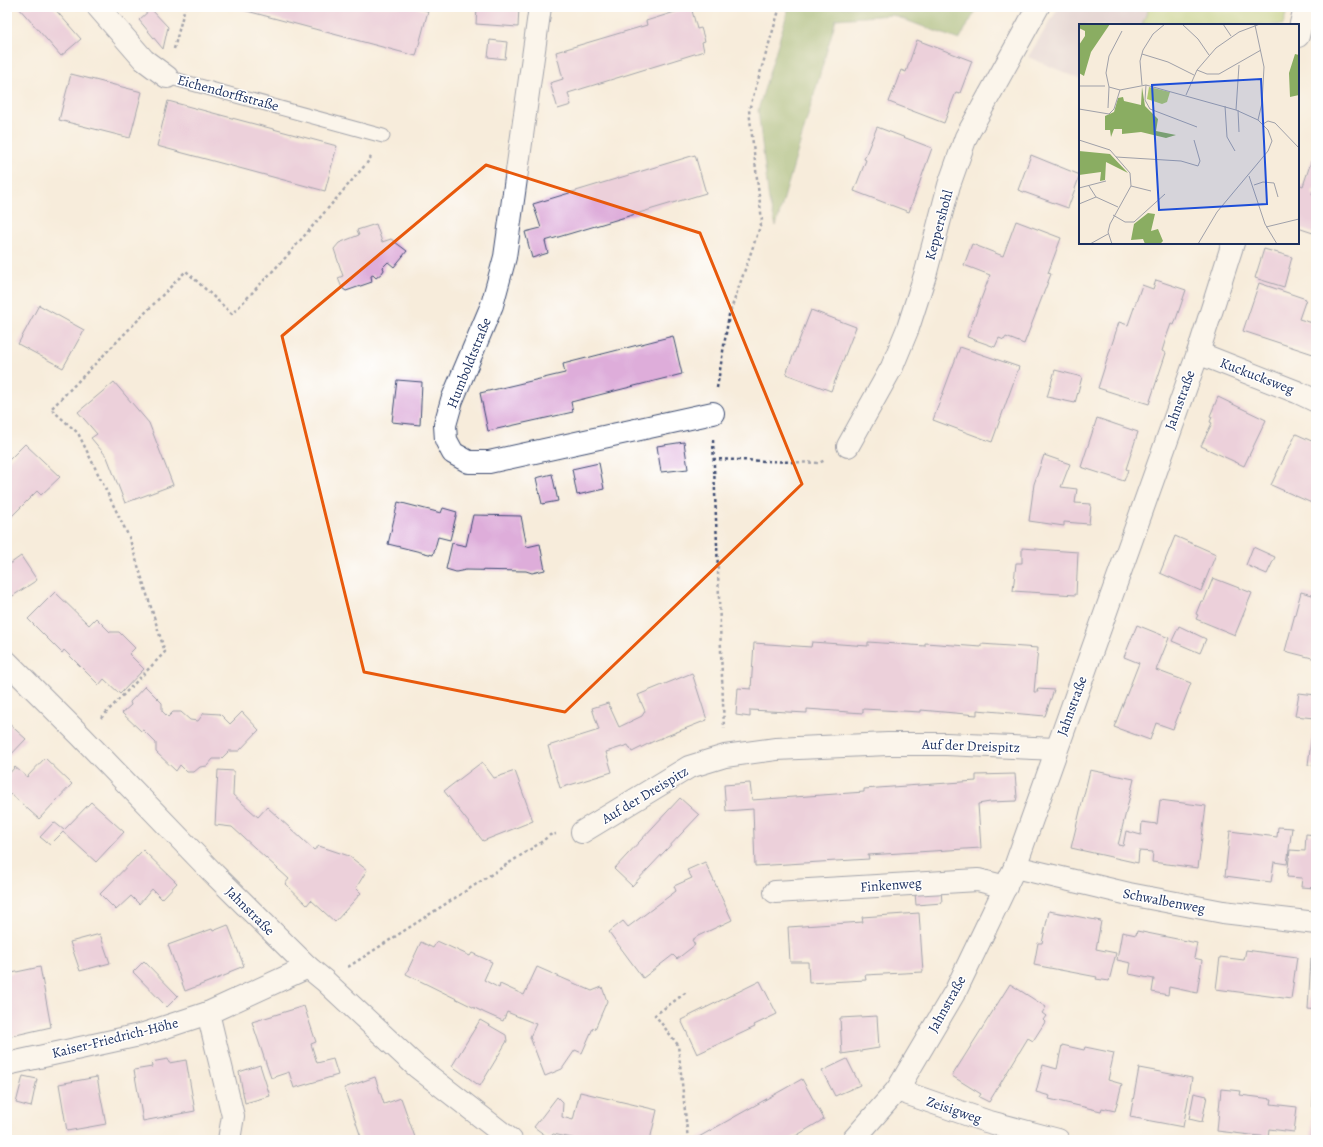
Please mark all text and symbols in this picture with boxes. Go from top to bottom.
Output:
inset map [1079,24,1299,244]
street label: Eichendorffstraße [175,70,281,116]
street label: Keppershohl [921,187,958,262]
street label: Humboldtstraße [442,315,496,411]
street label: Kuckucksweg [1217,353,1297,399]
street label: Jahnstraße [1160,367,1200,433]
street label: Jahnstraße [1052,673,1092,739]
street label: Auf der Dreispitz [921,735,1020,757]
street label: Auf der Dreispitz [597,762,692,829]
street label: Finkenweg [860,873,922,897]
street label: Jahnstraße [221,882,279,940]
street label: Schwalbenweg [1121,884,1207,918]
street label: Jahnstraße [924,972,970,1036]
street label: Kaiser-Friedrich-Höhe [50,1013,180,1063]
street label: Zeisigweg [924,1092,984,1128]

